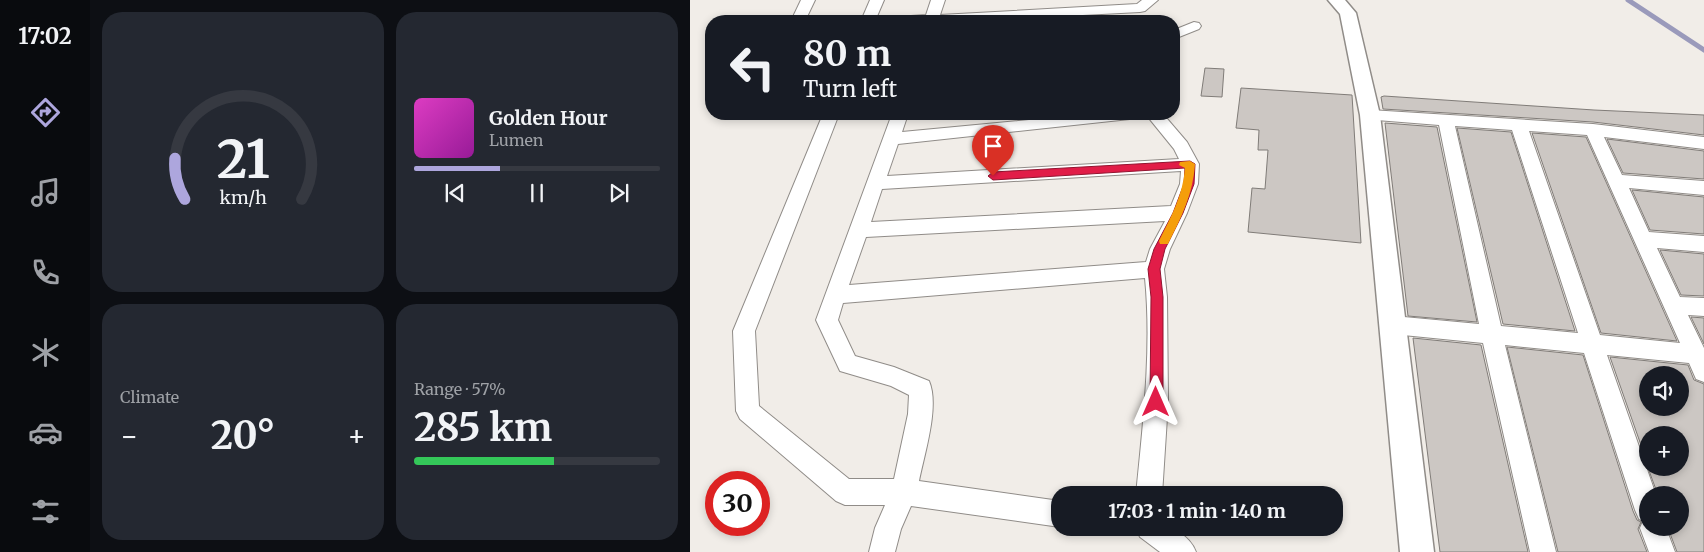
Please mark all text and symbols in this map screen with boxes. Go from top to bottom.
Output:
text: 17:02 [18,22,72,50]
text: 80 m [803,32,891,76]
icon: left [720,35,785,100]
text: Turn left [803,75,897,103]
icon: directions [28,95,63,130]
text: Golden Hour [489,106,608,130]
pin [972,125,1014,176]
text: 21 [216,127,270,192]
text: Lumen [489,130,543,150]
icon: arrive [979,132,1007,160]
icon: music [28,175,63,210]
icon: previous [441,179,469,207]
icon: pause [523,179,551,207]
icon: next [605,179,633,207]
text: km/h [219,186,267,209]
icon: phone [28,255,63,290]
icon: climate [28,335,63,370]
map controls [1639,366,1689,536]
button: sound [1639,366,1689,416]
position arrow [1129,375,1181,427]
text: Range · 57% [414,379,506,399]
text: Climate [120,387,179,407]
text: 285 km [414,404,552,451]
text: 20° [211,412,275,459]
icon: car [28,415,63,450]
text: − [120,418,139,454]
text: + [347,418,366,454]
button: + [1639,426,1689,476]
speed limit sign: 30 [705,471,770,536]
button: − [1639,486,1689,536]
icon: filters [28,494,63,529]
text: 17:03 · 1 min · 140 m [1108,499,1286,523]

